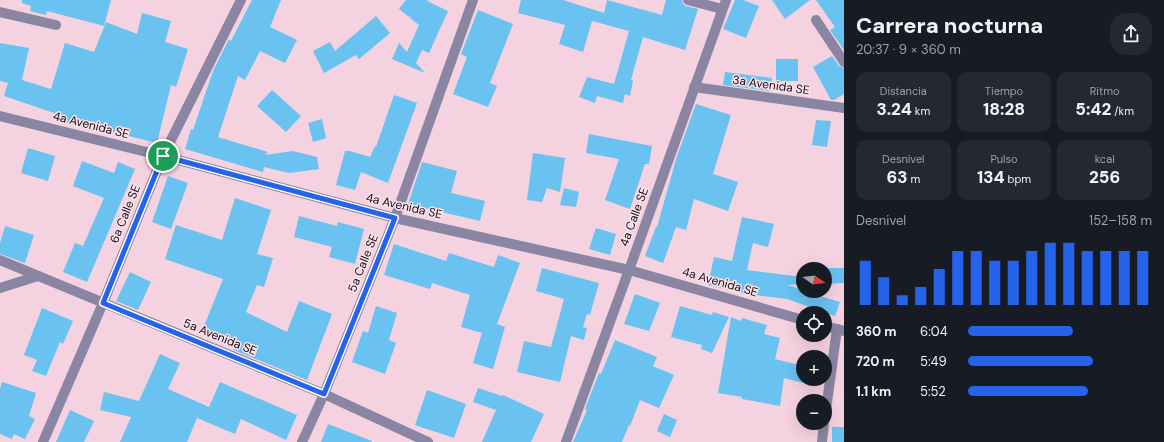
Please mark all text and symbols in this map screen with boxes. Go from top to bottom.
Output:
text: Carrera nocturna [856,11,1043,40]
button: share [1110,13,1152,55]
text: 20:37 · 9 × 360 m [856,41,961,58]
street label: 3a Avenida SE [731,72,811,98]
text: Distancia [880,84,927,98]
text: Tiempo [985,84,1023,98]
text: Ritmo [1090,84,1120,98]
text: 3.24 [876,98,912,120]
text: 18:28 [983,98,1025,120]
text: 5:42 [1075,98,1111,120]
text: km [912,104,930,118]
text: /km [1111,104,1134,118]
street label: 4a Avenida SE [51,108,131,142]
pin [146,139,180,173]
icon: arrive [152,145,174,167]
text: Desnivel [882,152,925,166]
text: Pulso [990,152,1018,166]
text: kcal [1095,152,1115,166]
text: 63 [886,166,908,188]
text: 134 [977,166,1005,188]
text: 256 [1089,166,1120,188]
text: m [908,172,920,186]
text: bpm [1005,172,1031,186]
street label: 6a Calle SE [106,182,144,246]
street label: 4a Calle SE [616,185,652,249]
street label: 4a Avenida SE [364,189,444,223]
text: Desnivel [856,212,906,229]
text: 152–158 m [1089,212,1152,229]
street label: 5a Calle SE [344,231,382,294]
north arrow [796,262,832,298]
map controls [796,262,832,430]
street label: 4a Avenida SE [680,264,760,300]
button: locate [796,306,832,342]
street label: 5a Avenida SE [181,315,259,359]
text: 360 m [856,323,897,340]
text: 6:04 [920,323,948,340]
button: + [796,350,832,386]
text: 720 m [856,353,895,370]
text: 5:49 [920,353,947,370]
text: 1.1 km [856,383,891,400]
text: 5:52 [920,383,946,400]
button: − [796,394,832,430]

